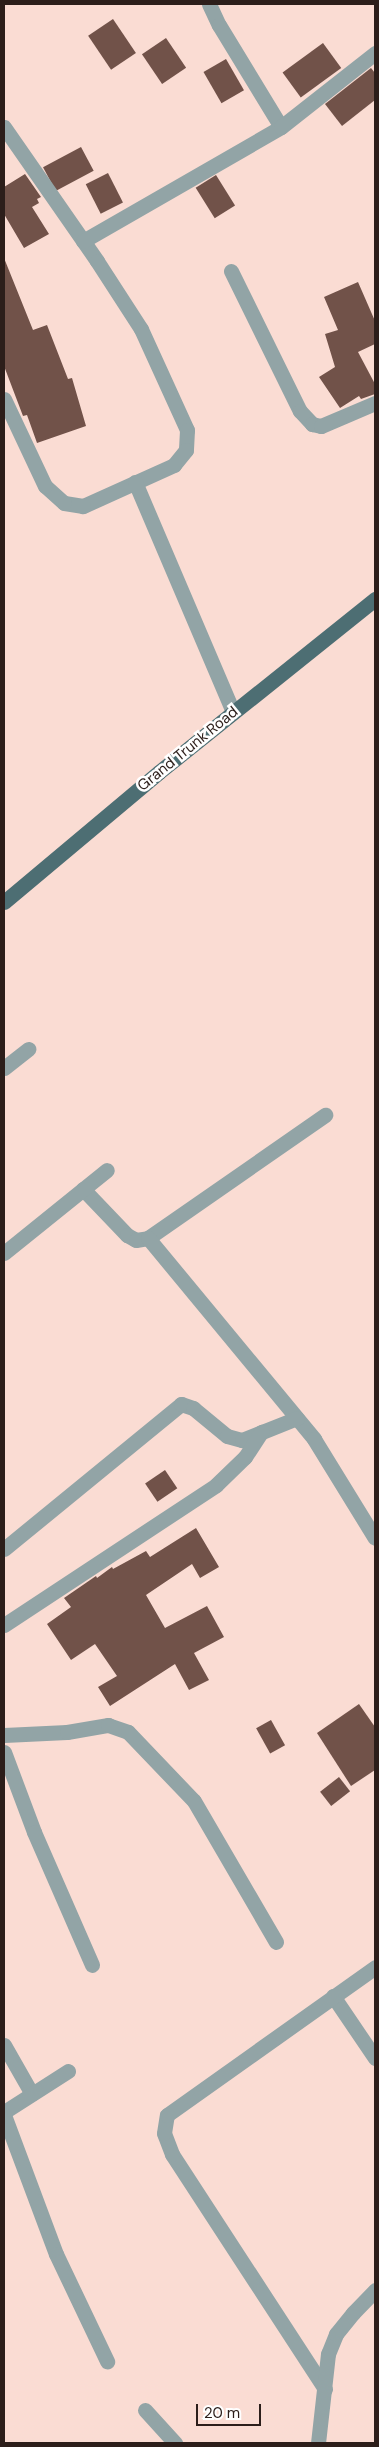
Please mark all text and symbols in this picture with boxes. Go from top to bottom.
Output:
street label: Grand Trunk Road [134,703,242,795]
scale bar [199,2394,264,2426]
text: 20 m [204,2403,240,2423]

